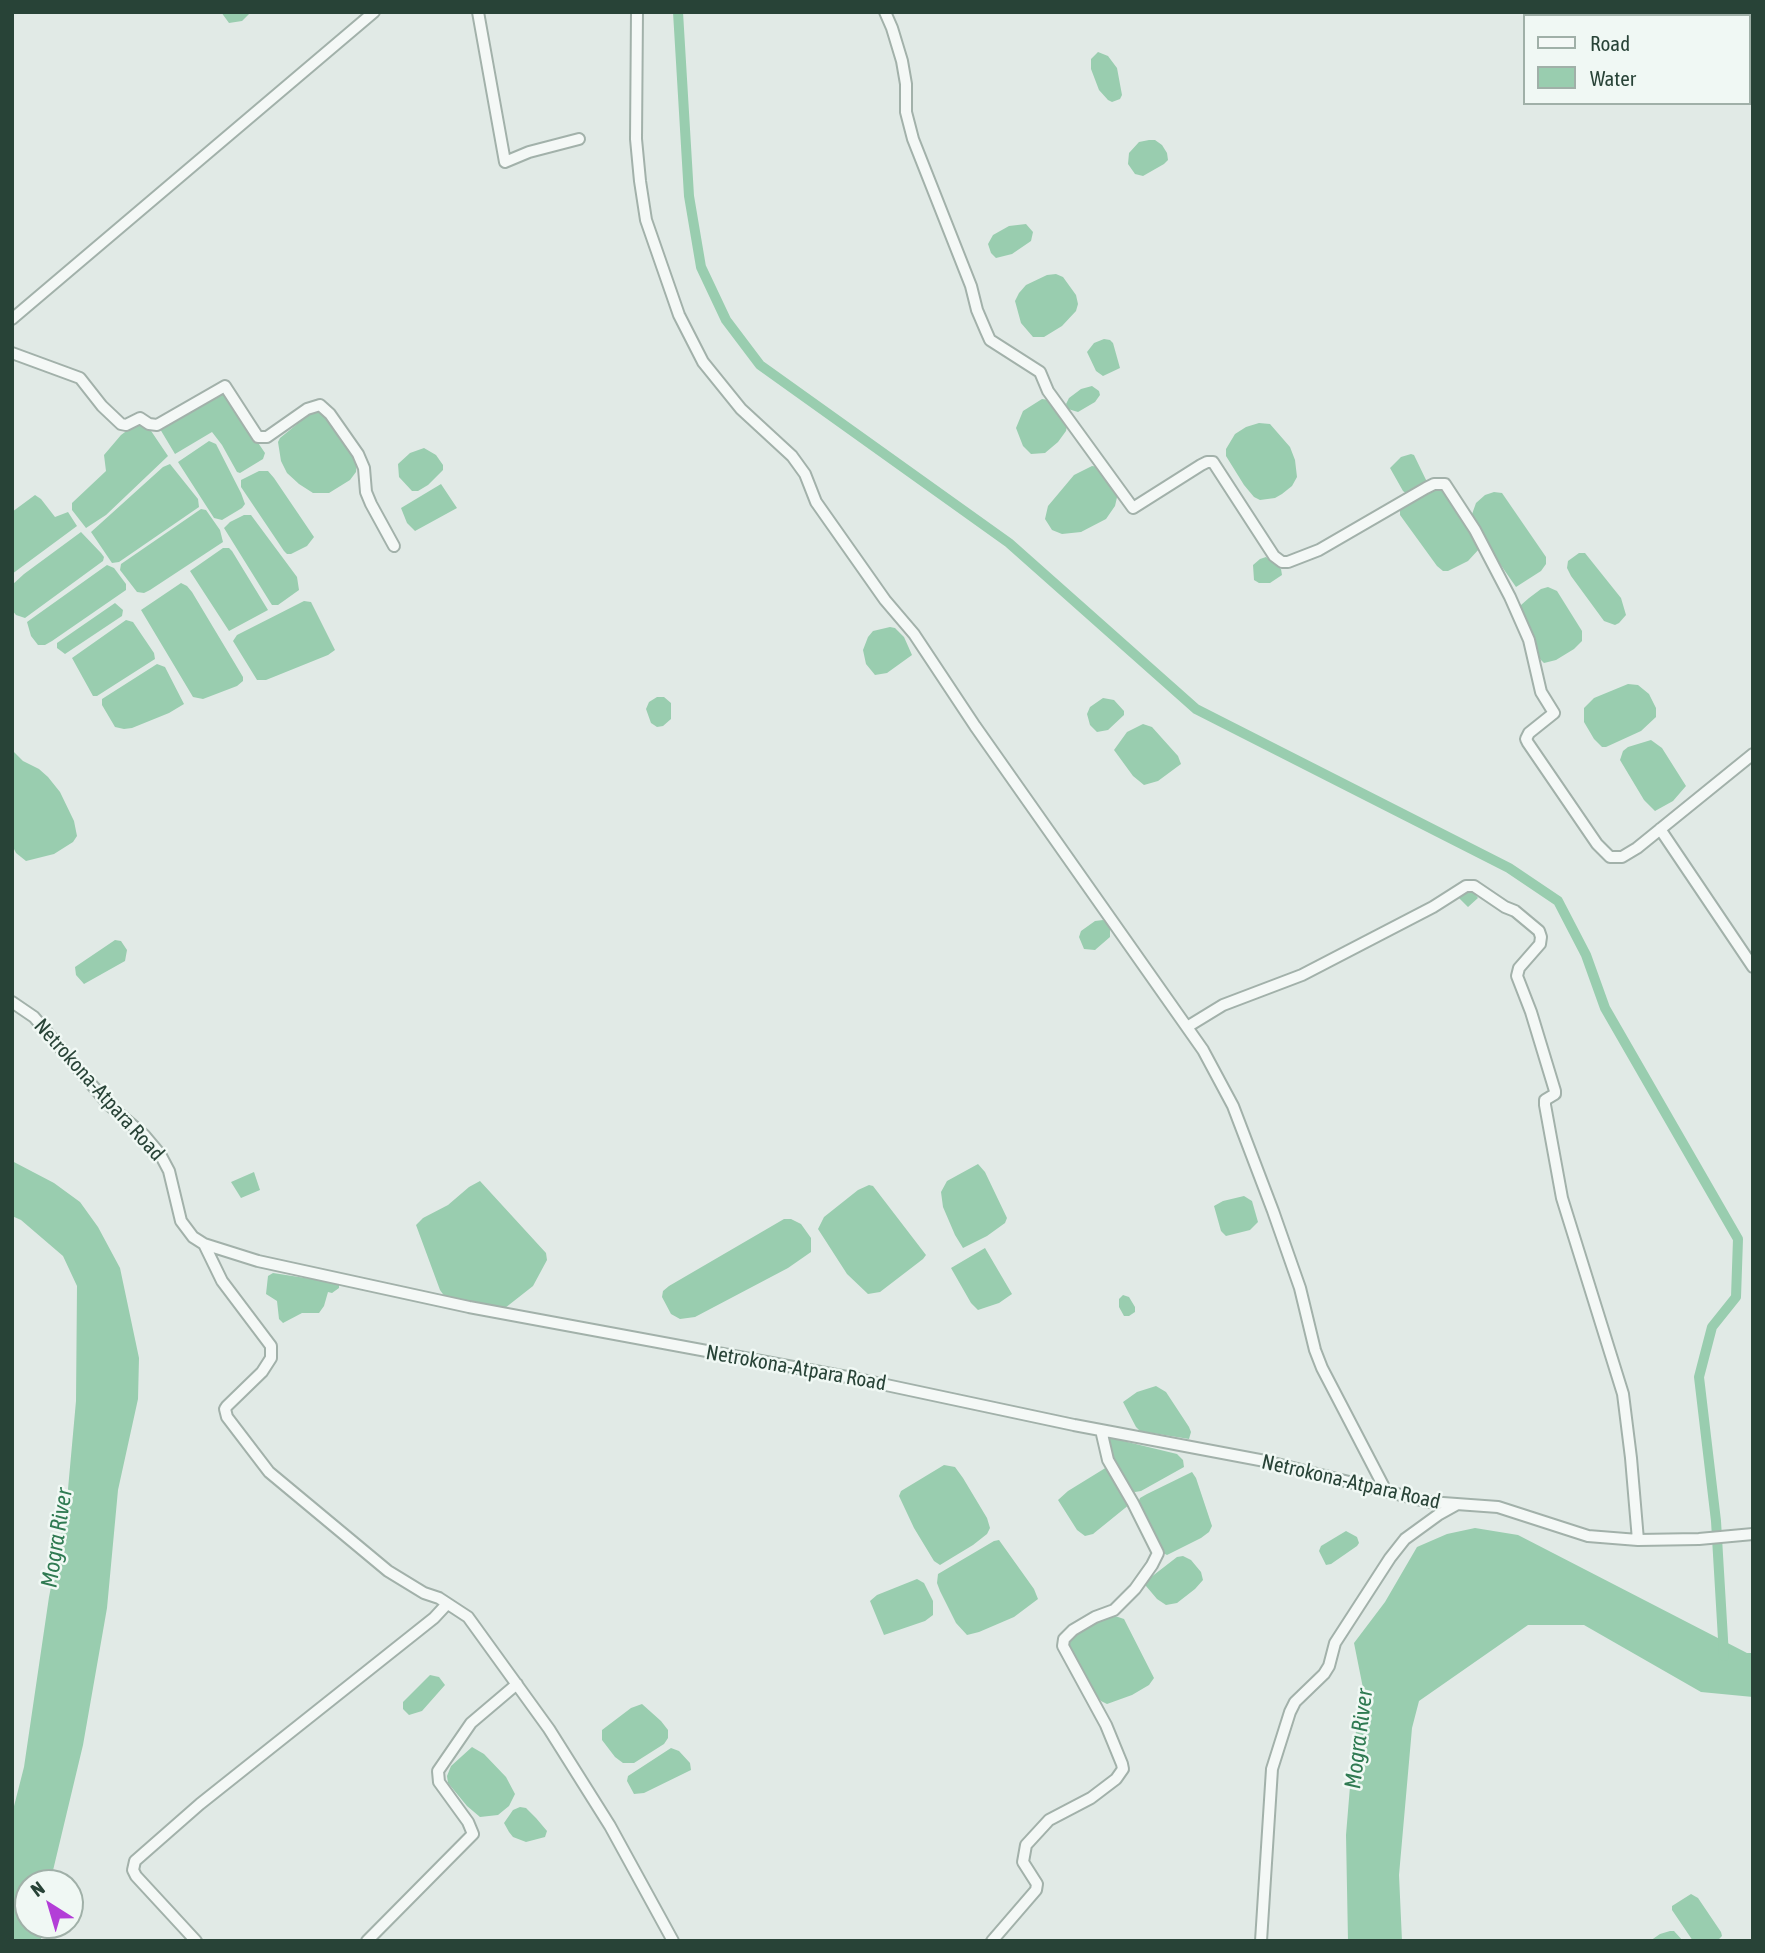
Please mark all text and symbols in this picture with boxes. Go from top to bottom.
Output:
legend [1524,14,1751,105]
text: Road [1590,31,1630,55]
text: Water [1590,66,1636,90]
street label: Netrokona-Atpara Road [29,1014,169,1166]
street label: Netrokona-Atpara Road [704,1340,888,1396]
street label: Netrokona-Atpara Road [1259,1449,1443,1515]
water label: Mogra River [36,1486,78,1590]
water label: Mogra River [1339,1688,1379,1790]
north arrow [14,1869,84,1939]
text: N [26,1877,49,1901]

